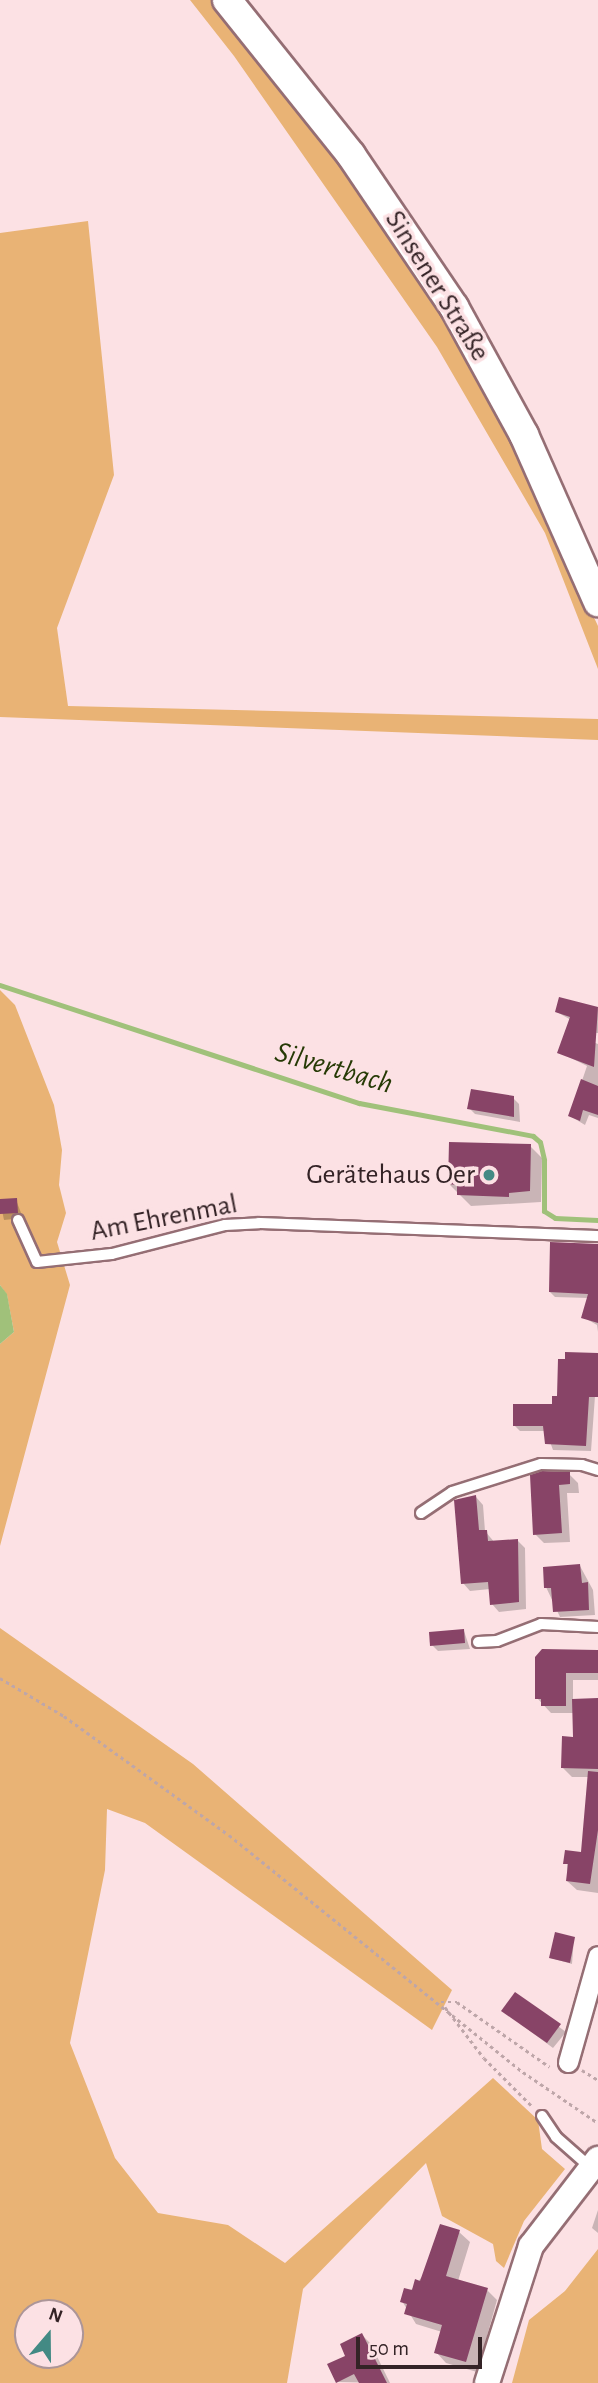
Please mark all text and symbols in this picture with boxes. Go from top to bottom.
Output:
street label: Sinsener Straße [377,205,497,367]
water label: Silvertbach [271,1034,397,1102]
place label: Gerätehaus Oer [306,1158,475,1192]
marker: Gerätehaus Oer [481,1167,497,1183]
street label: Am Ehrenmal [88,1187,240,1249]
north arrow [14,2299,84,2369]
text: N [46,2304,65,2327]
scale bar [360,2324,486,2368]
text: 50 m [369,2338,409,2359]

